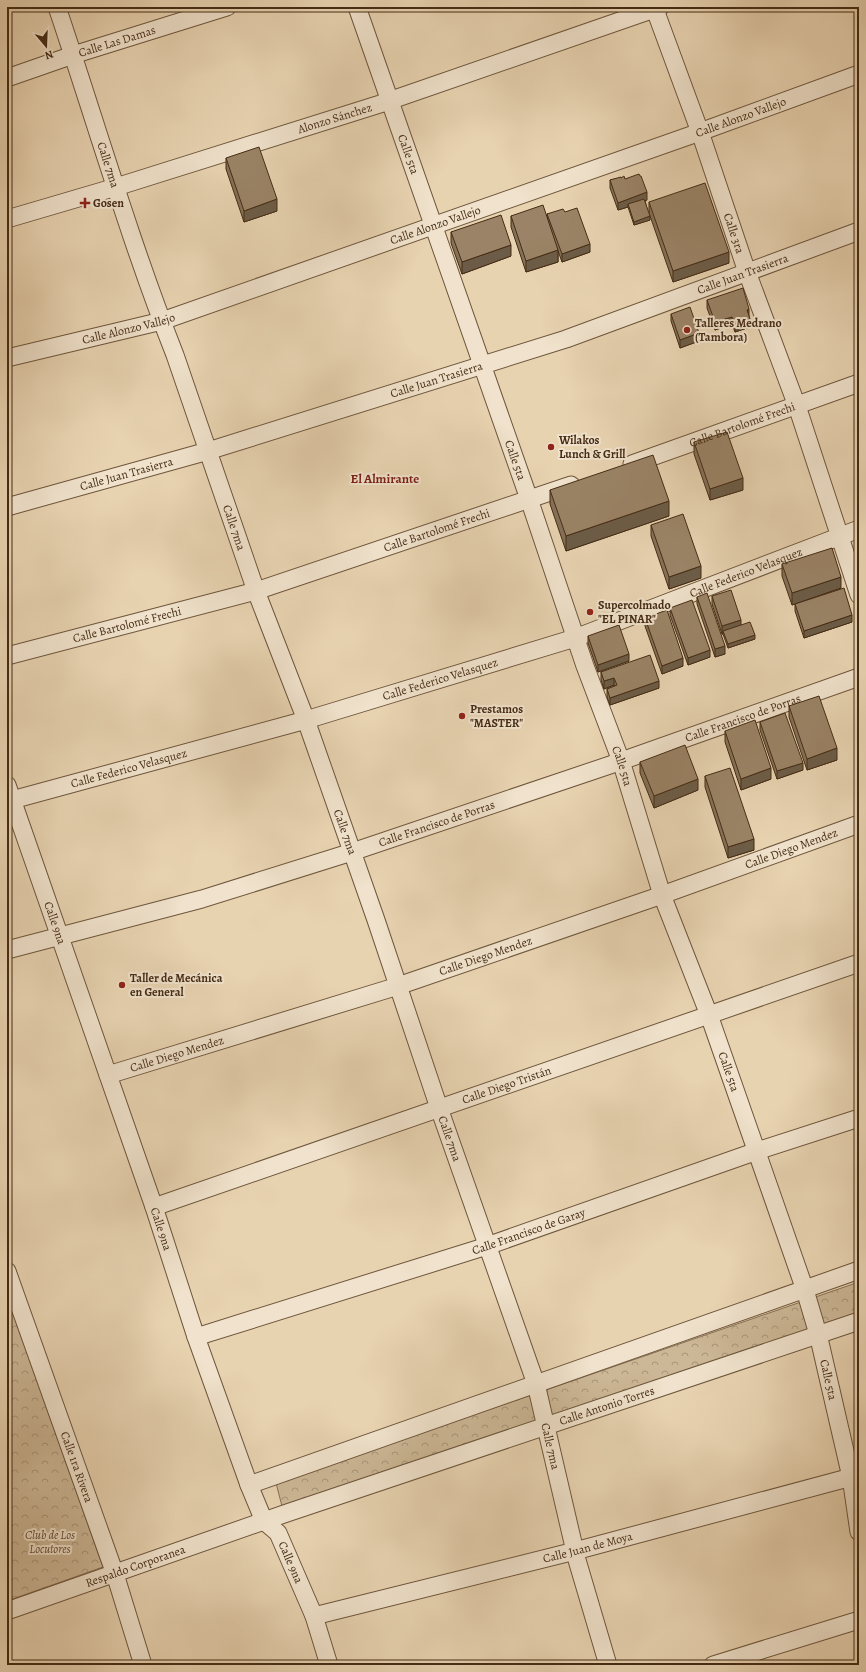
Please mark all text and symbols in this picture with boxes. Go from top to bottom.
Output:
street label: Calle Las Damas [76,22,158,61]
north arrow [26,26,66,66]
text: N [43,47,55,63]
street label: Calle Alonzo Vallejo [693,93,788,141]
street label: Alonzo Sánchez [295,99,374,138]
street label: Calle 5ta [394,132,423,177]
street label: Calle 7ma [93,140,123,190]
place label: Gosen [93,195,124,211]
marker: Gosen [80,198,90,208]
street label: Calle Alonzo Vallejo [388,202,483,248]
street label: Calle 3ra [720,211,748,256]
street label: Calle Juan Trasierra [695,250,791,298]
street label: Calle Alonzo Vallejo [80,309,177,348]
place label: Talleres Medrano (Tambora) [695,315,782,345]
marker: Talleres Medrano (Tambora) [682,325,692,335]
street label: Calle Juan Trasierra [388,357,485,402]
street label: Calle Bartolomé Frechi [687,398,797,451]
place label: Wilakos Lunch & Grill [558,432,626,462]
street label: Calle 5ta [501,438,530,483]
marker: Wilakos Lunch & Grill [546,442,556,452]
street label: Calle Juan Trasierra [78,453,175,494]
district label: El Almirante [351,470,419,487]
street label: Calle 7ma [219,503,250,553]
street label: Calle Bartolomé Frechi [381,505,492,556]
street label: Calle Federico Velasquez [687,543,805,601]
place label: Supercolmado "EL PINAR" [598,597,671,627]
street label: Calle Bartolomé Frechi [71,603,183,646]
marker: Supercolmado "EL PINAR" [585,607,595,617]
street label: Calle Federico Velasquez [381,654,500,704]
street label: Calle Francisco de Porras [683,690,803,746]
place label: Prestamos "MASTER" [470,701,523,731]
marker: Prestamos "MASTER" [457,711,467,721]
street label: Calle 5ta [608,744,636,788]
street label: Calle Federico Velasquez [69,745,189,792]
street label: Calle Francisco de Porras [376,796,497,851]
street label: Calle 7ma [330,807,361,857]
street label: Calle Diego Mendez [743,824,840,872]
street label: Calle 9na [40,899,70,947]
street label: Calle Diego Mendez [437,932,534,979]
place label: Taller de Mecánica en General [130,970,223,1000]
marker: Taller de Mecánica en General [117,980,127,990]
street label: Calle Diego Mendez [128,1032,226,1076]
street label: Calle 5ta [714,1049,743,1094]
street label: Calle Diego Tristán [460,1062,554,1108]
street label: Calle 7ma [434,1114,465,1164]
street label: Calle Francisco de Garay [470,1204,588,1258]
street label: Calle 9na [147,1205,176,1253]
street label: Calle 5ta [816,1358,841,1402]
street label: Calle Antonio Torres [557,1382,657,1429]
street label: Calle 7ma [537,1421,564,1472]
street label: Calle 1ra Rivera [57,1429,97,1505]
park label: Club de Los Locutores [25,1527,75,1557]
street label: Calle Juan de Moya [541,1528,635,1567]
street label: Calle 9na [275,1539,307,1586]
street label: Respaldo Corporanea [83,1541,188,1591]

